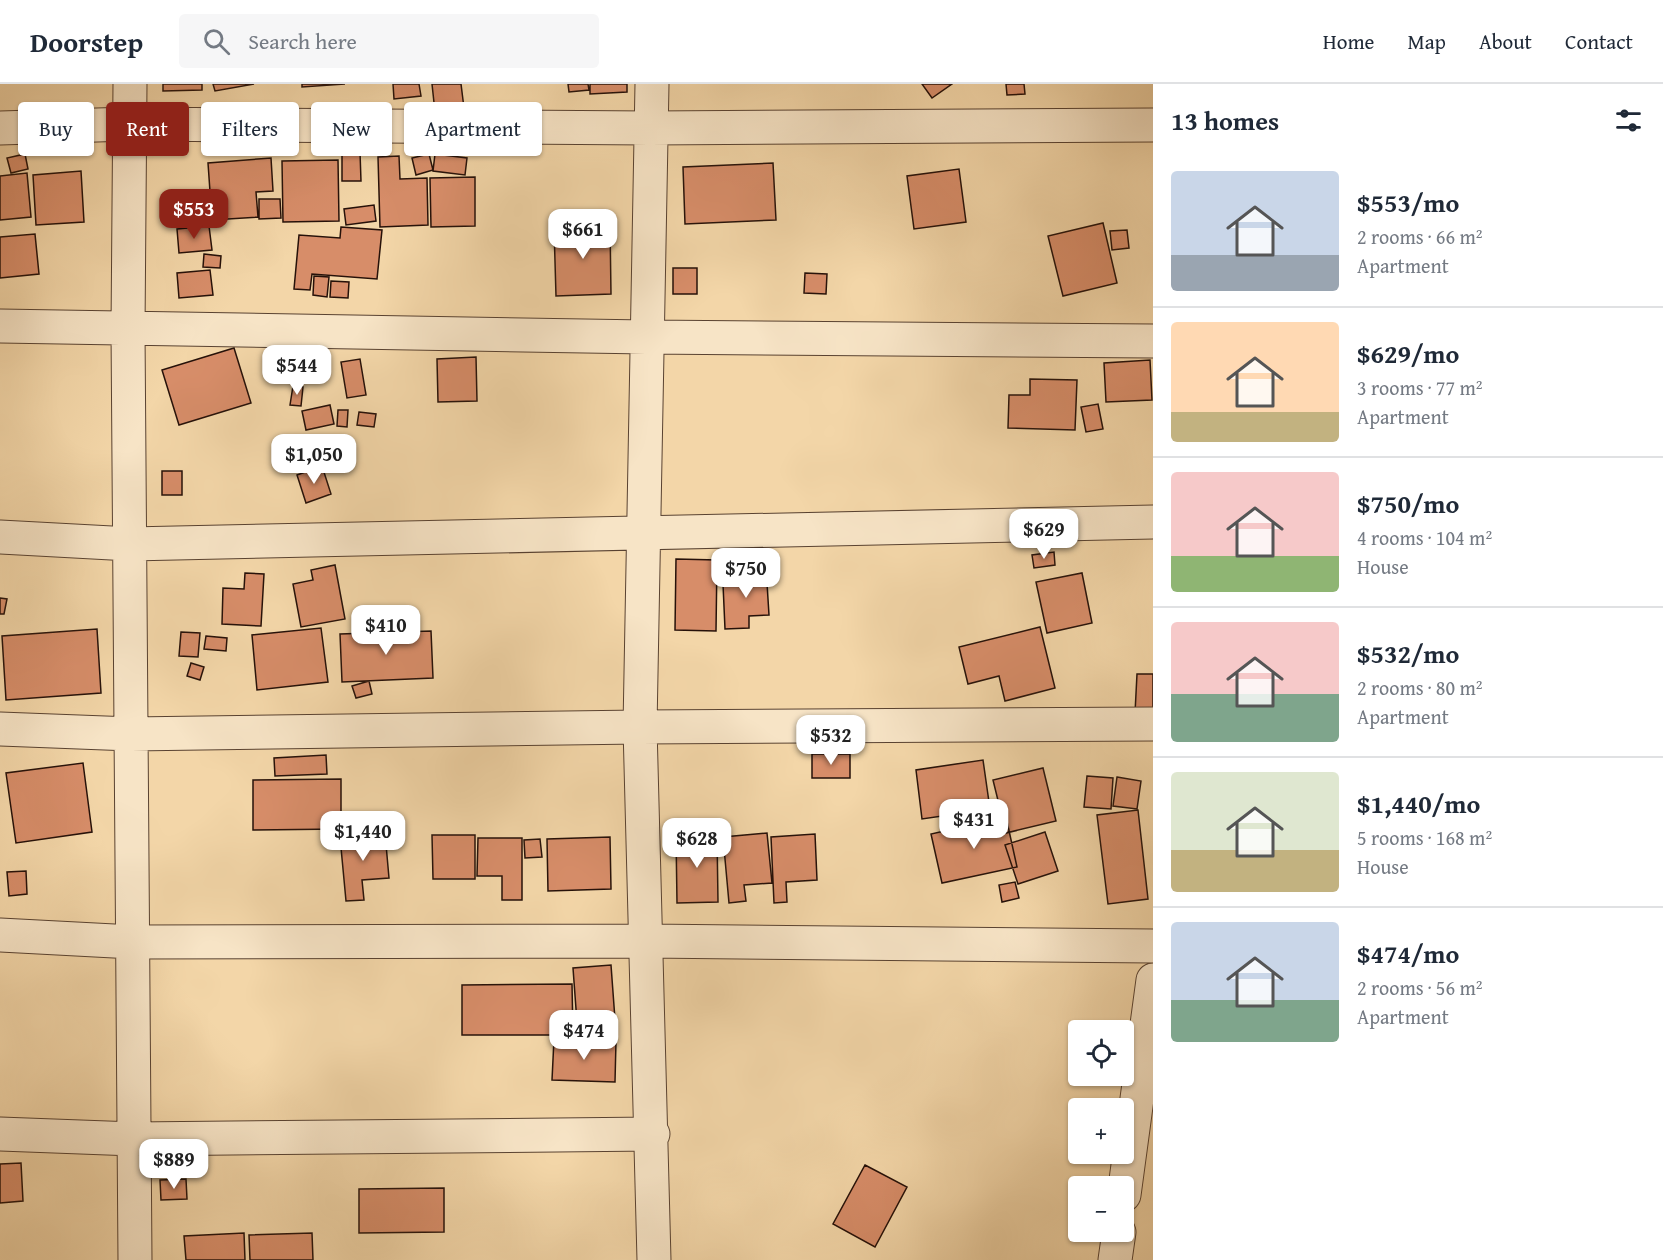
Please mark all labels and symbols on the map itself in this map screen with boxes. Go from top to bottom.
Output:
pin: $553 [158,189,230,240]
pin: $661 [547,209,619,260]
pin: $544 [261,345,333,396]
pin: $1,050 [265,434,363,485]
pin: $629 [1008,509,1080,560]
pin: $750 [710,548,782,599]
pin: $410 [350,605,422,656]
pin: $532 [795,715,867,766]
pin: $431 [938,799,1010,850]
pin: $1,440 [314,811,412,862]
pin: $628 [661,818,733,869]
pin: $474 [548,1010,620,1061]
pin: $889 [138,1139,210,1190]

